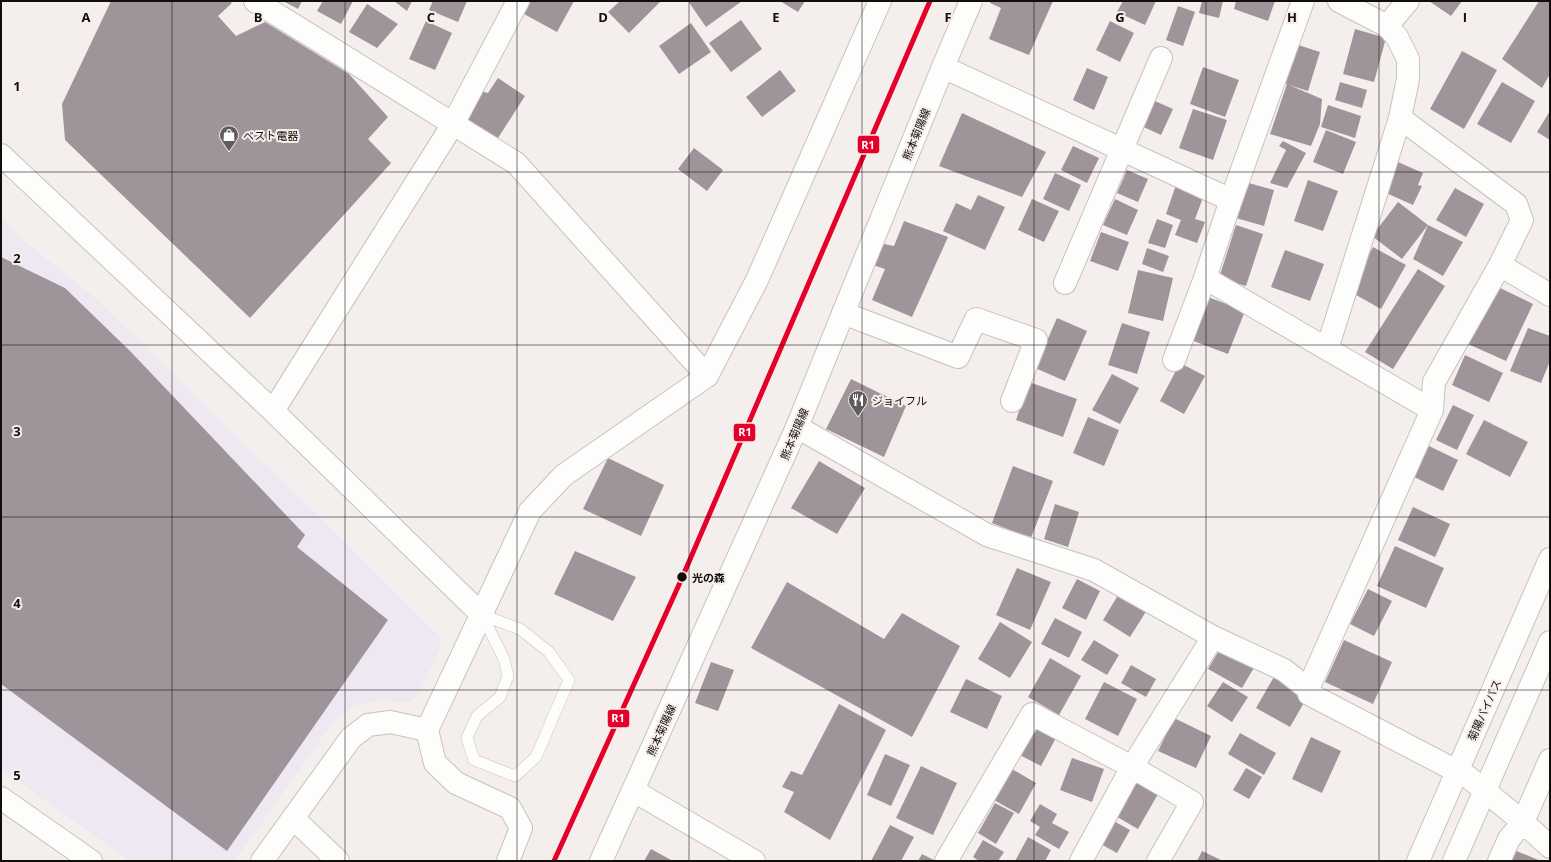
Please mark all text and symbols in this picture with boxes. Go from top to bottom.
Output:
text: A [82,8,91,26]
text: B [254,8,263,26]
text: C [427,8,435,26]
text: D [598,8,608,26]
text: E [772,8,780,26]
text: F [944,8,952,26]
text: G [1115,8,1125,26]
text: H [1287,8,1297,26]
text: I [1463,8,1467,26]
text: 1 [13,77,21,95]
street label: 熊本菊陽線 [899,106,933,162]
shop icon: ベスト電器 [218,124,240,152]
place label: ベスト電器 [243,128,298,143]
line badge: R1 [857,135,880,154]
text: R1 [861,137,875,152]
text: 2 [13,249,21,267]
restaurant icon: ジョイフル [847,389,869,417]
place label: ジョイフル [872,393,927,408]
street label: 熊本菊陽線 [776,406,812,462]
text: 3 [13,422,21,440]
line badge: R1 [733,423,756,442]
text: R1 [738,424,752,439]
marker: 光の森 [675,570,689,584]
place label: 光の森 [692,570,725,585]
text: 4 [13,594,21,612]
street label: 菊陽バイパス [1464,677,1504,743]
street label: 熊本菊陽線 [643,702,679,758]
line badge: R1 [607,709,630,728]
text: R1 [611,710,625,725]
text: 5 [13,766,21,784]

